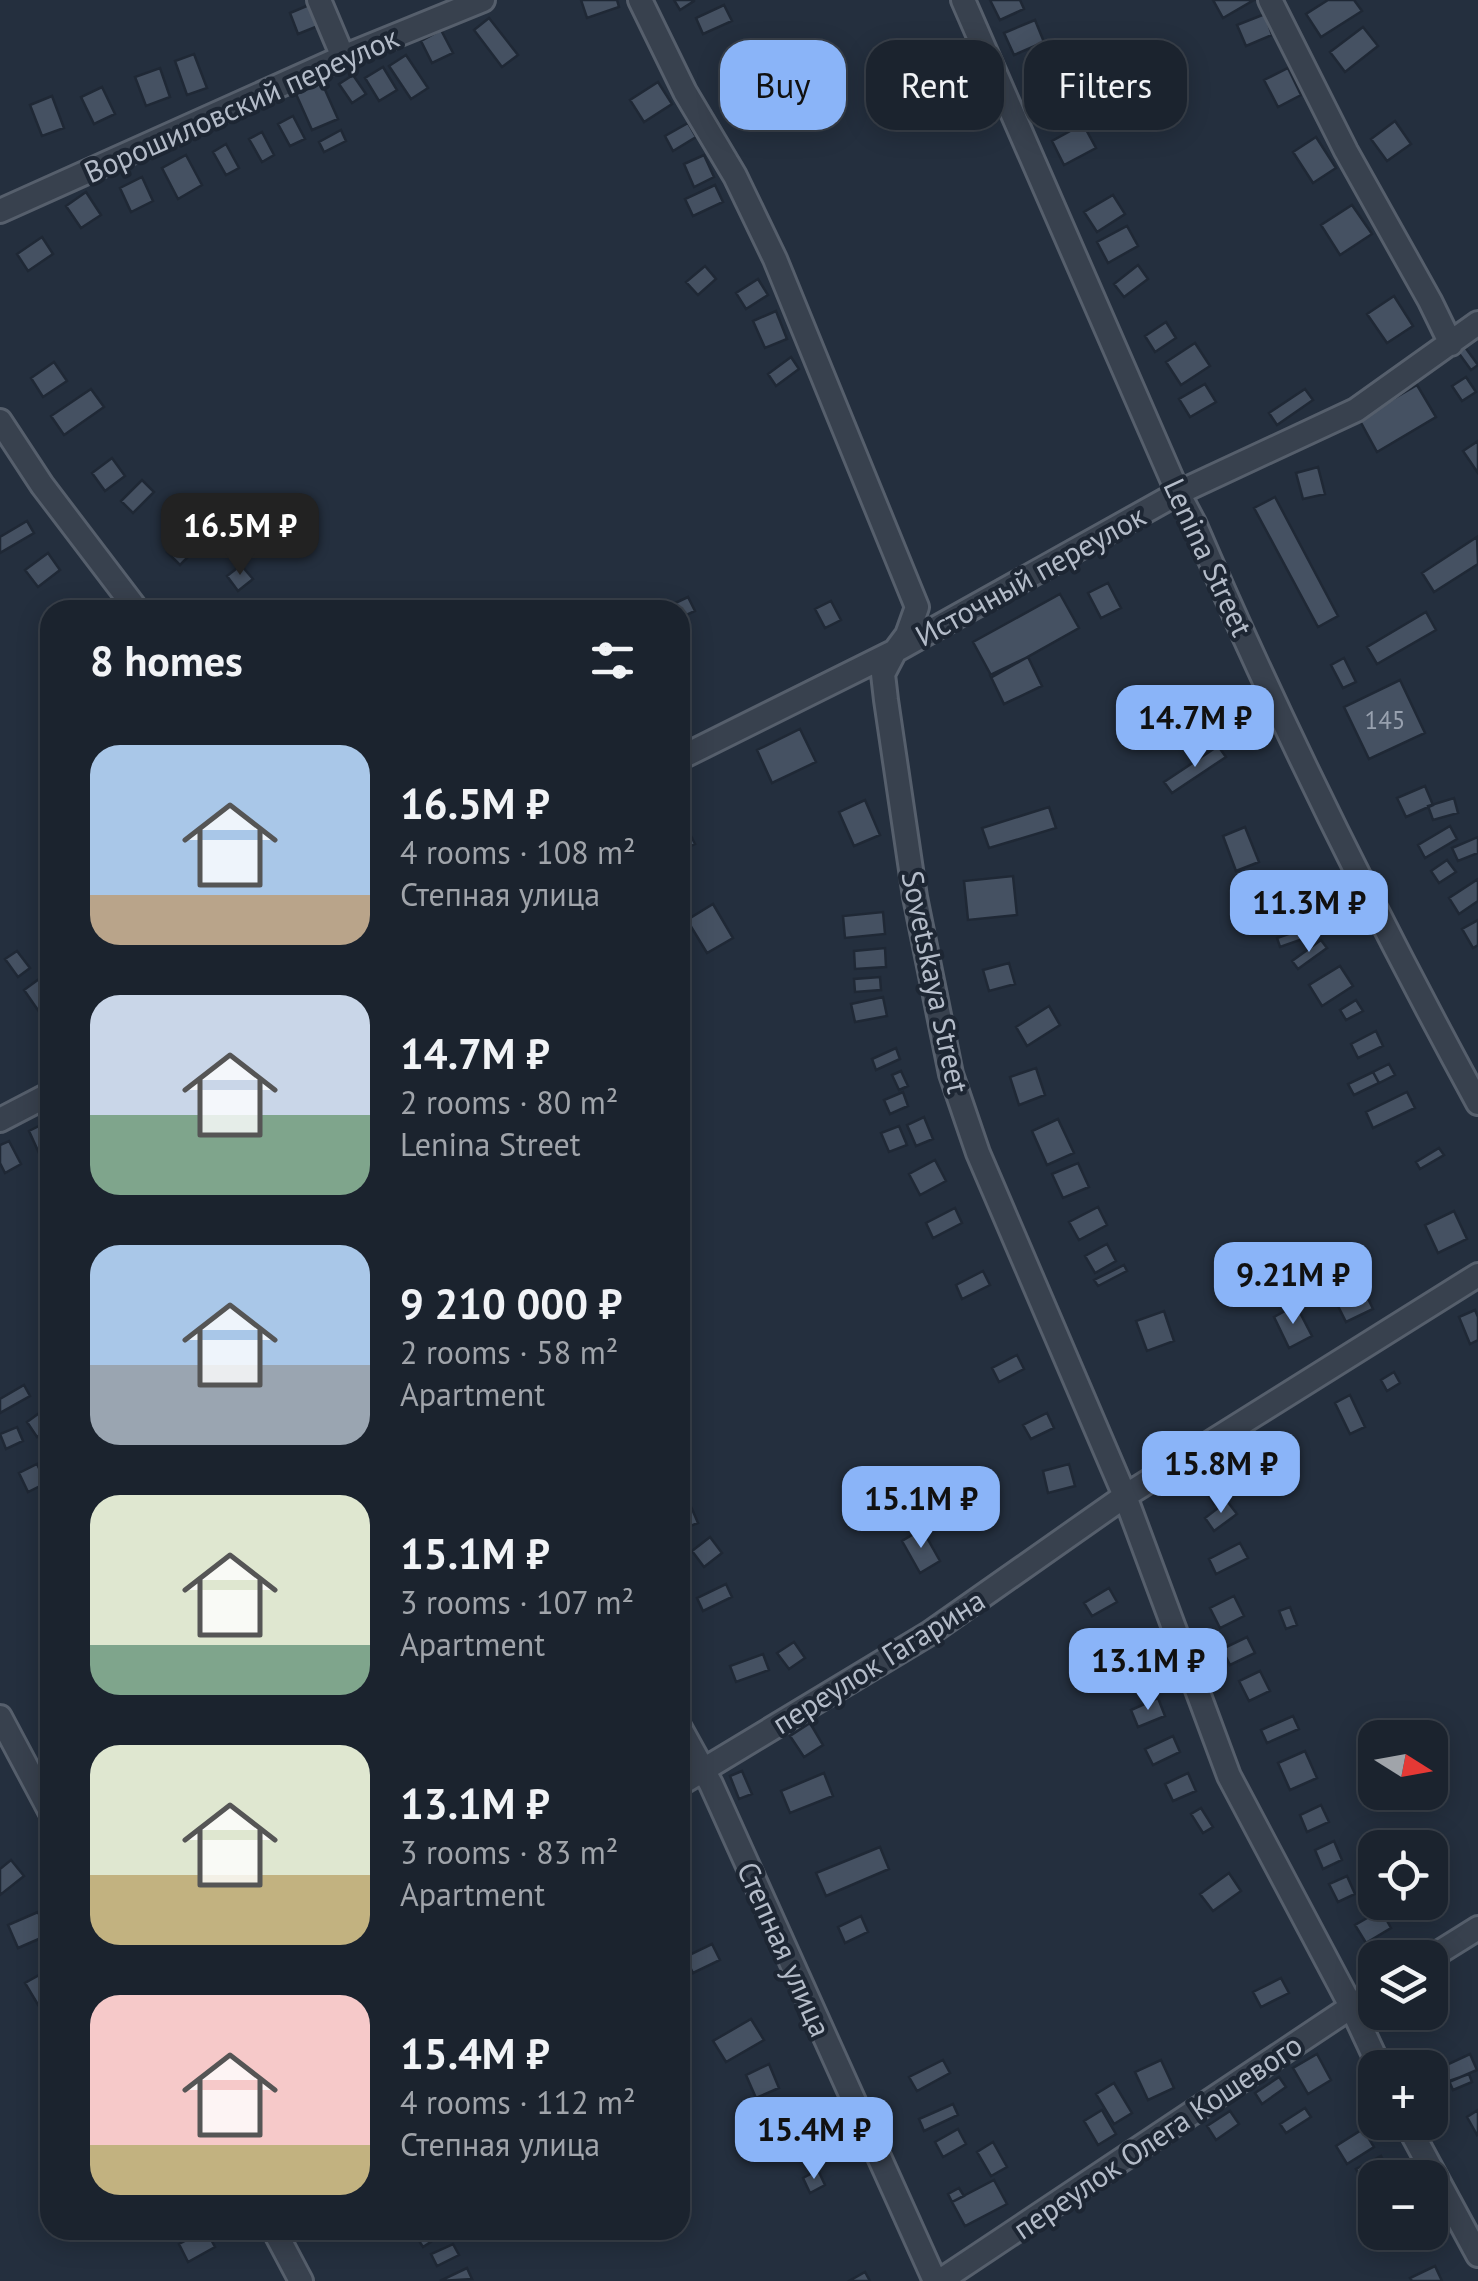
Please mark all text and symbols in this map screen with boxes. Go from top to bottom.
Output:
street label: Ворошиловский переулок [78,17,405,191]
chip: Buy [720,40,846,130]
chip: Rent [866,40,1004,130]
chip: Filters [1024,40,1187,130]
street label: Lenina Street [1156,472,1262,642]
pin: 16.5M ₽ [148,493,332,578]
street label: Источный переулок [908,495,1153,654]
text: 16.5M ₽ [183,504,297,546]
text: 8 homes [90,633,243,688]
icon: filters [585,633,640,688]
pin: 14.7M ₽ [1103,685,1287,770]
text: 14.7M ₽ [1138,696,1252,738]
house number: 145 [1365,704,1405,736]
text: 16.5M ₽ [400,776,550,831]
icon: home [170,785,290,905]
text: 4 rooms · 108 m² [400,831,636,873]
street label: Sovetskaya Street [893,867,979,1097]
pin: 11.3M ₽ [1217,870,1401,955]
text: Степная улица [400,873,600,915]
text: 11.3M ₽ [1252,881,1366,923]
text: 14.7M ₽ [400,1026,550,1081]
icon: home [170,1035,290,1155]
text: 2 rooms · 80 m² [400,1081,618,1123]
text: Lenina Street [400,1123,581,1165]
pin: 9.21M ₽ [1201,1242,1385,1327]
text: 9.21M ₽ [1236,1253,1350,1295]
text: 9 210 000 ₽ [400,1276,622,1331]
icon: home [170,1285,290,1405]
text: 2 rooms · 58 m² [400,1331,618,1373]
text: Apartment [400,1373,545,1415]
pin: 15.8M ₽ [1129,1431,1313,1516]
text: 15.8M ₽ [1164,1442,1278,1484]
pin: 15.1M ₽ [829,1466,1013,1551]
text: 15.1M ₽ [864,1477,978,1519]
text: 15.1M ₽ [400,1526,550,1581]
icon: home [170,1535,290,1655]
street label: переулок Гагарина [764,1580,992,1742]
text: 3 rooms · 107 m² [400,1581,634,1623]
text: Apartment [400,1623,545,1665]
pin: 13.1M ₽ [1056,1628,1240,1713]
text: 13.1M ₽ [1091,1639,1205,1681]
north arrow [1358,1720,1448,1810]
map controls [1358,1720,1448,2250]
text: 13.1M ₽ [400,1776,550,1831]
icon: home [170,1785,290,1905]
button: locate [1358,1830,1448,1920]
text: 3 rooms · 83 m² [400,1831,618,1873]
street label: Степная улица [729,1855,841,2043]
text: Apartment [400,1873,545,1915]
button: layers [1358,1940,1448,2030]
street label: переулок Олега Кошевого [1005,2025,1309,2247]
text: 15.4M ₽ [400,2026,550,2081]
icon: home [170,2035,290,2155]
button: + [1358,2050,1448,2140]
text: 4 rooms · 112 m² [400,2081,636,2123]
pin: 15.4M ₽ [722,2097,906,2182]
text: 15.4M ₽ [757,2108,871,2150]
text: Степная улица [400,2123,600,2165]
button: − [1358,2160,1448,2250]

